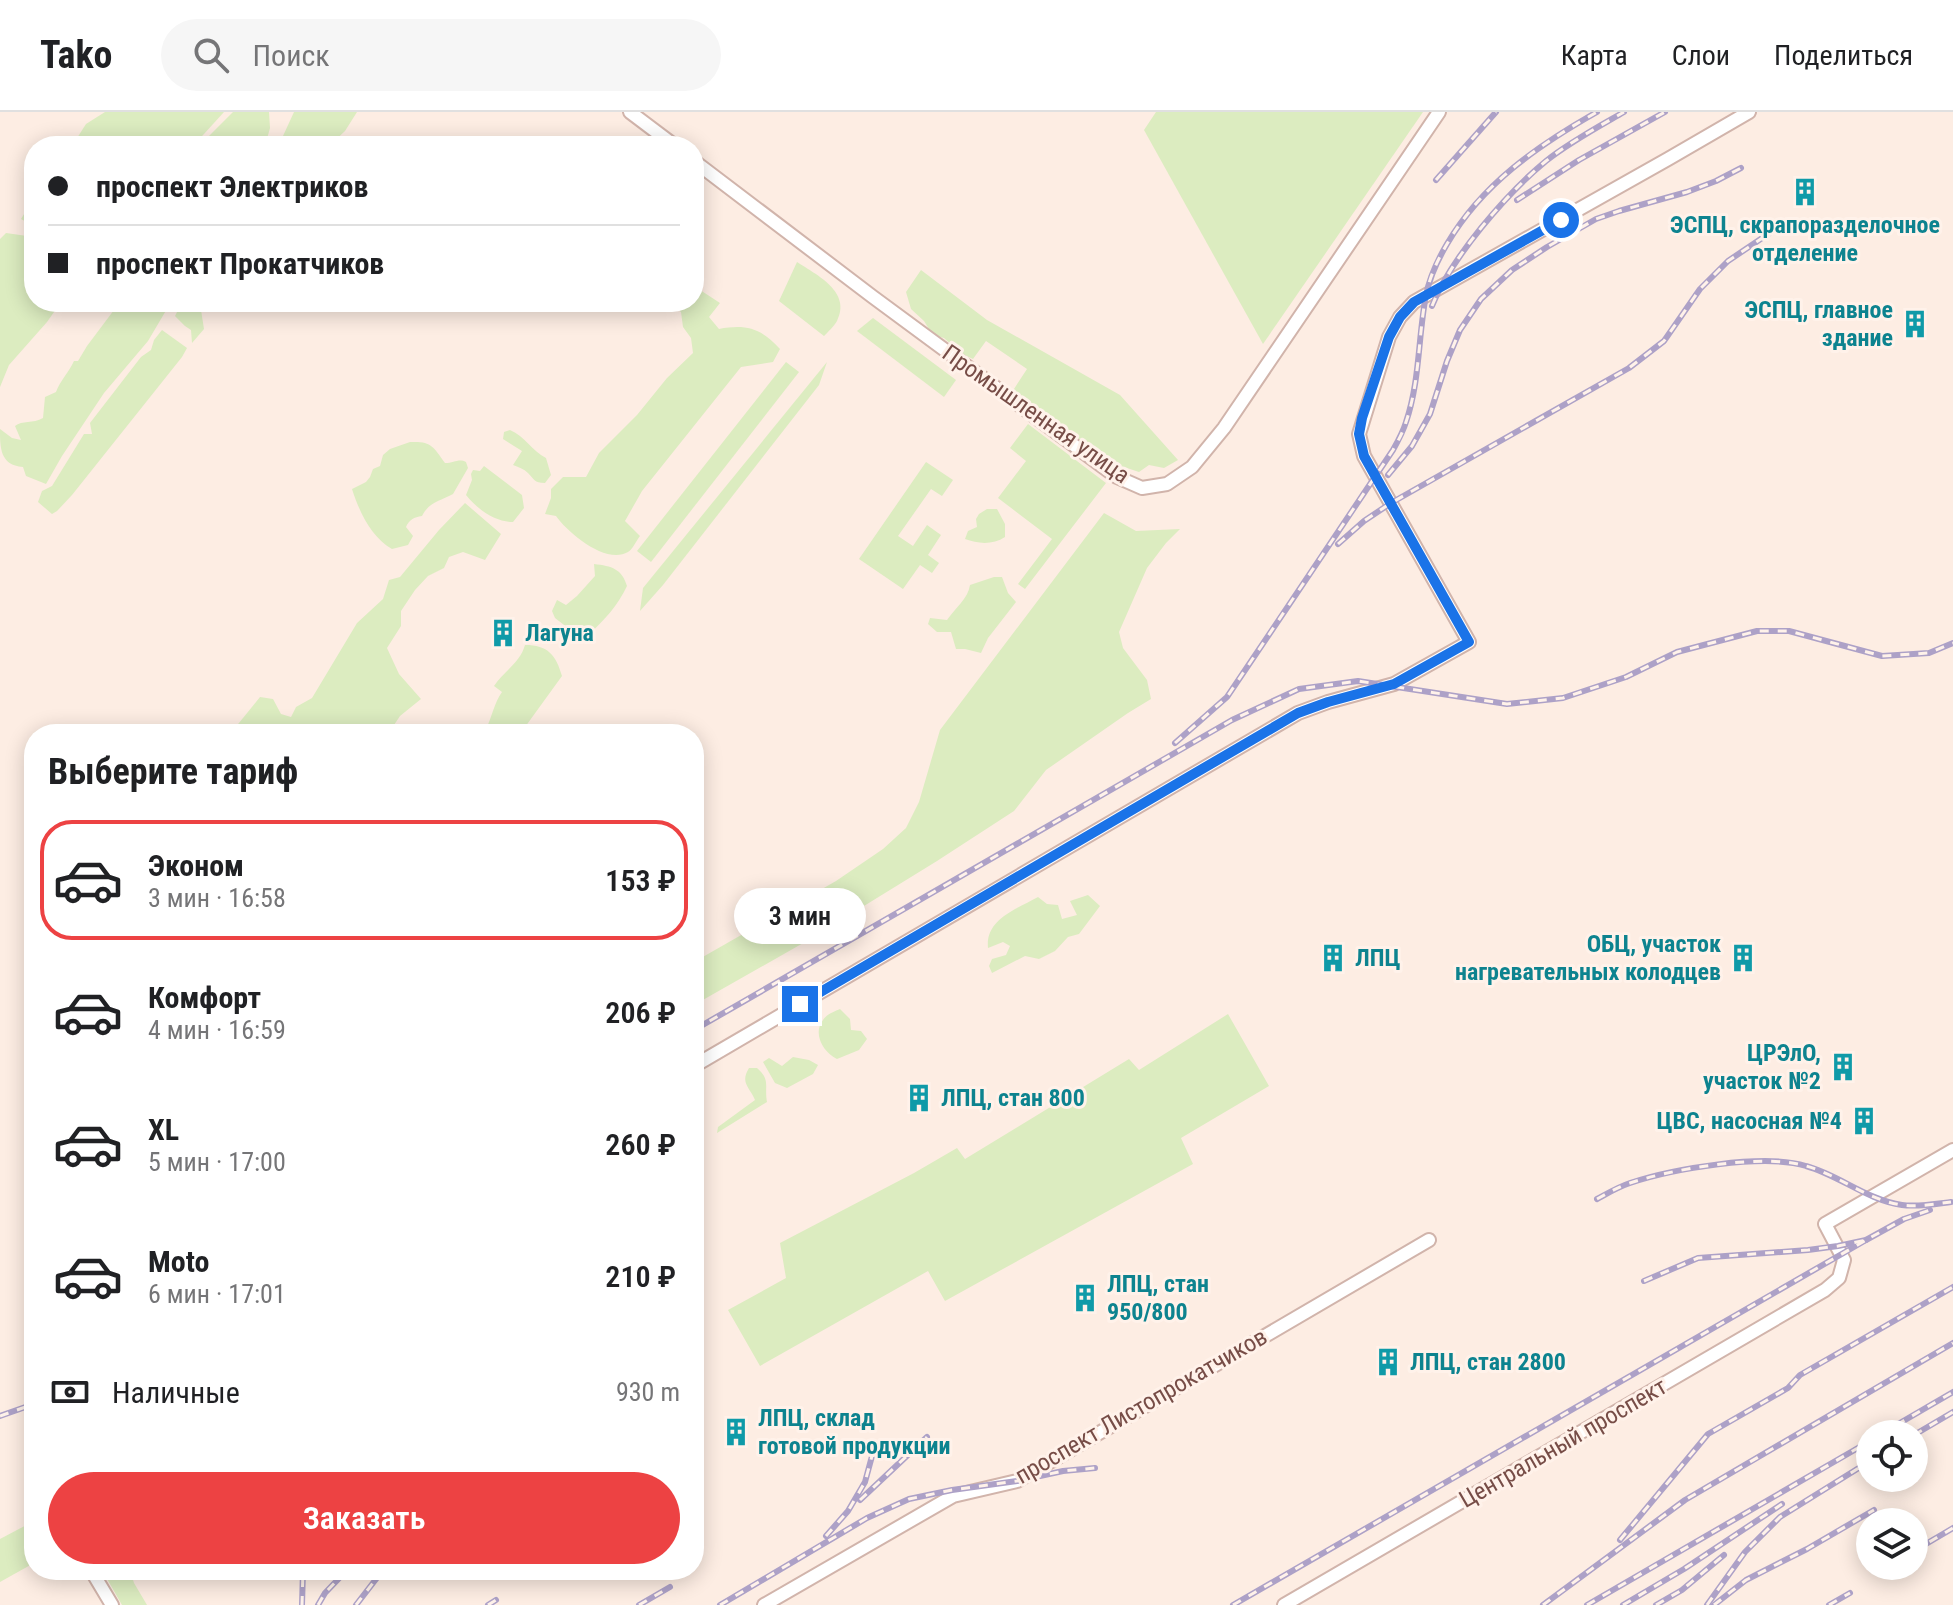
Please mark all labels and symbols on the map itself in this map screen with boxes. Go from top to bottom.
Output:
building icon: ЭСПЦ, скрапоразделочное отделение [1790,177,1820,207]
route start [1543,202,1579,238]
place label: ЭСПЦ, скрапоразделочное отделение [1670,211,1940,267]
place label: ЭСПЦ, главное здание [1744,296,1893,352]
building icon: ЭСПЦ, главное здание [1900,309,1930,339]
street label: Промышленная улица [937,339,1135,489]
building icon: Лагуна [488,618,518,648]
place label: Лагуна [525,619,594,647]
callout: 3 мин [734,888,866,944]
place label: ОБЦ, участок нагревательных колодцев [1455,930,1721,986]
building icon: ЛПЦ [1318,943,1348,973]
building icon: ОБЦ, участок нагревательных колодцев [1728,943,1758,973]
place label: ЛПЦ [1355,944,1401,972]
route end [782,986,818,1022]
place label: ЦРЭлО, участок №2 [1703,1039,1821,1095]
building icon: ЦРЭлО, участок №2 [1828,1052,1858,1082]
building icon: ЛПЦ, стан 800 [904,1083,934,1113]
place label: ЛПЦ, стан 800 [941,1084,1085,1112]
building icon: ЦВС, насосная №4 [1849,1106,1879,1136]
place label: ЦВС, насосная №4 [1656,1107,1842,1135]
place label: ЛПЦ, стан 950/800 [1107,1270,1209,1326]
building icon: ЛПЦ, стан 950/800 [1070,1283,1100,1313]
street label: проспект Листопрокатчиков [1010,1322,1272,1490]
building icon: ЛПЦ, стан 2800 [1373,1347,1403,1377]
place label: ЛПЦ, стан 2800 [1410,1348,1566,1376]
street label: Центральный проспект [1454,1372,1672,1514]
place label: ЛПЦ, склад готовой продукции [758,1404,950,1460]
building icon: ЛПЦ, склад готовой продукции [721,1417,751,1447]

